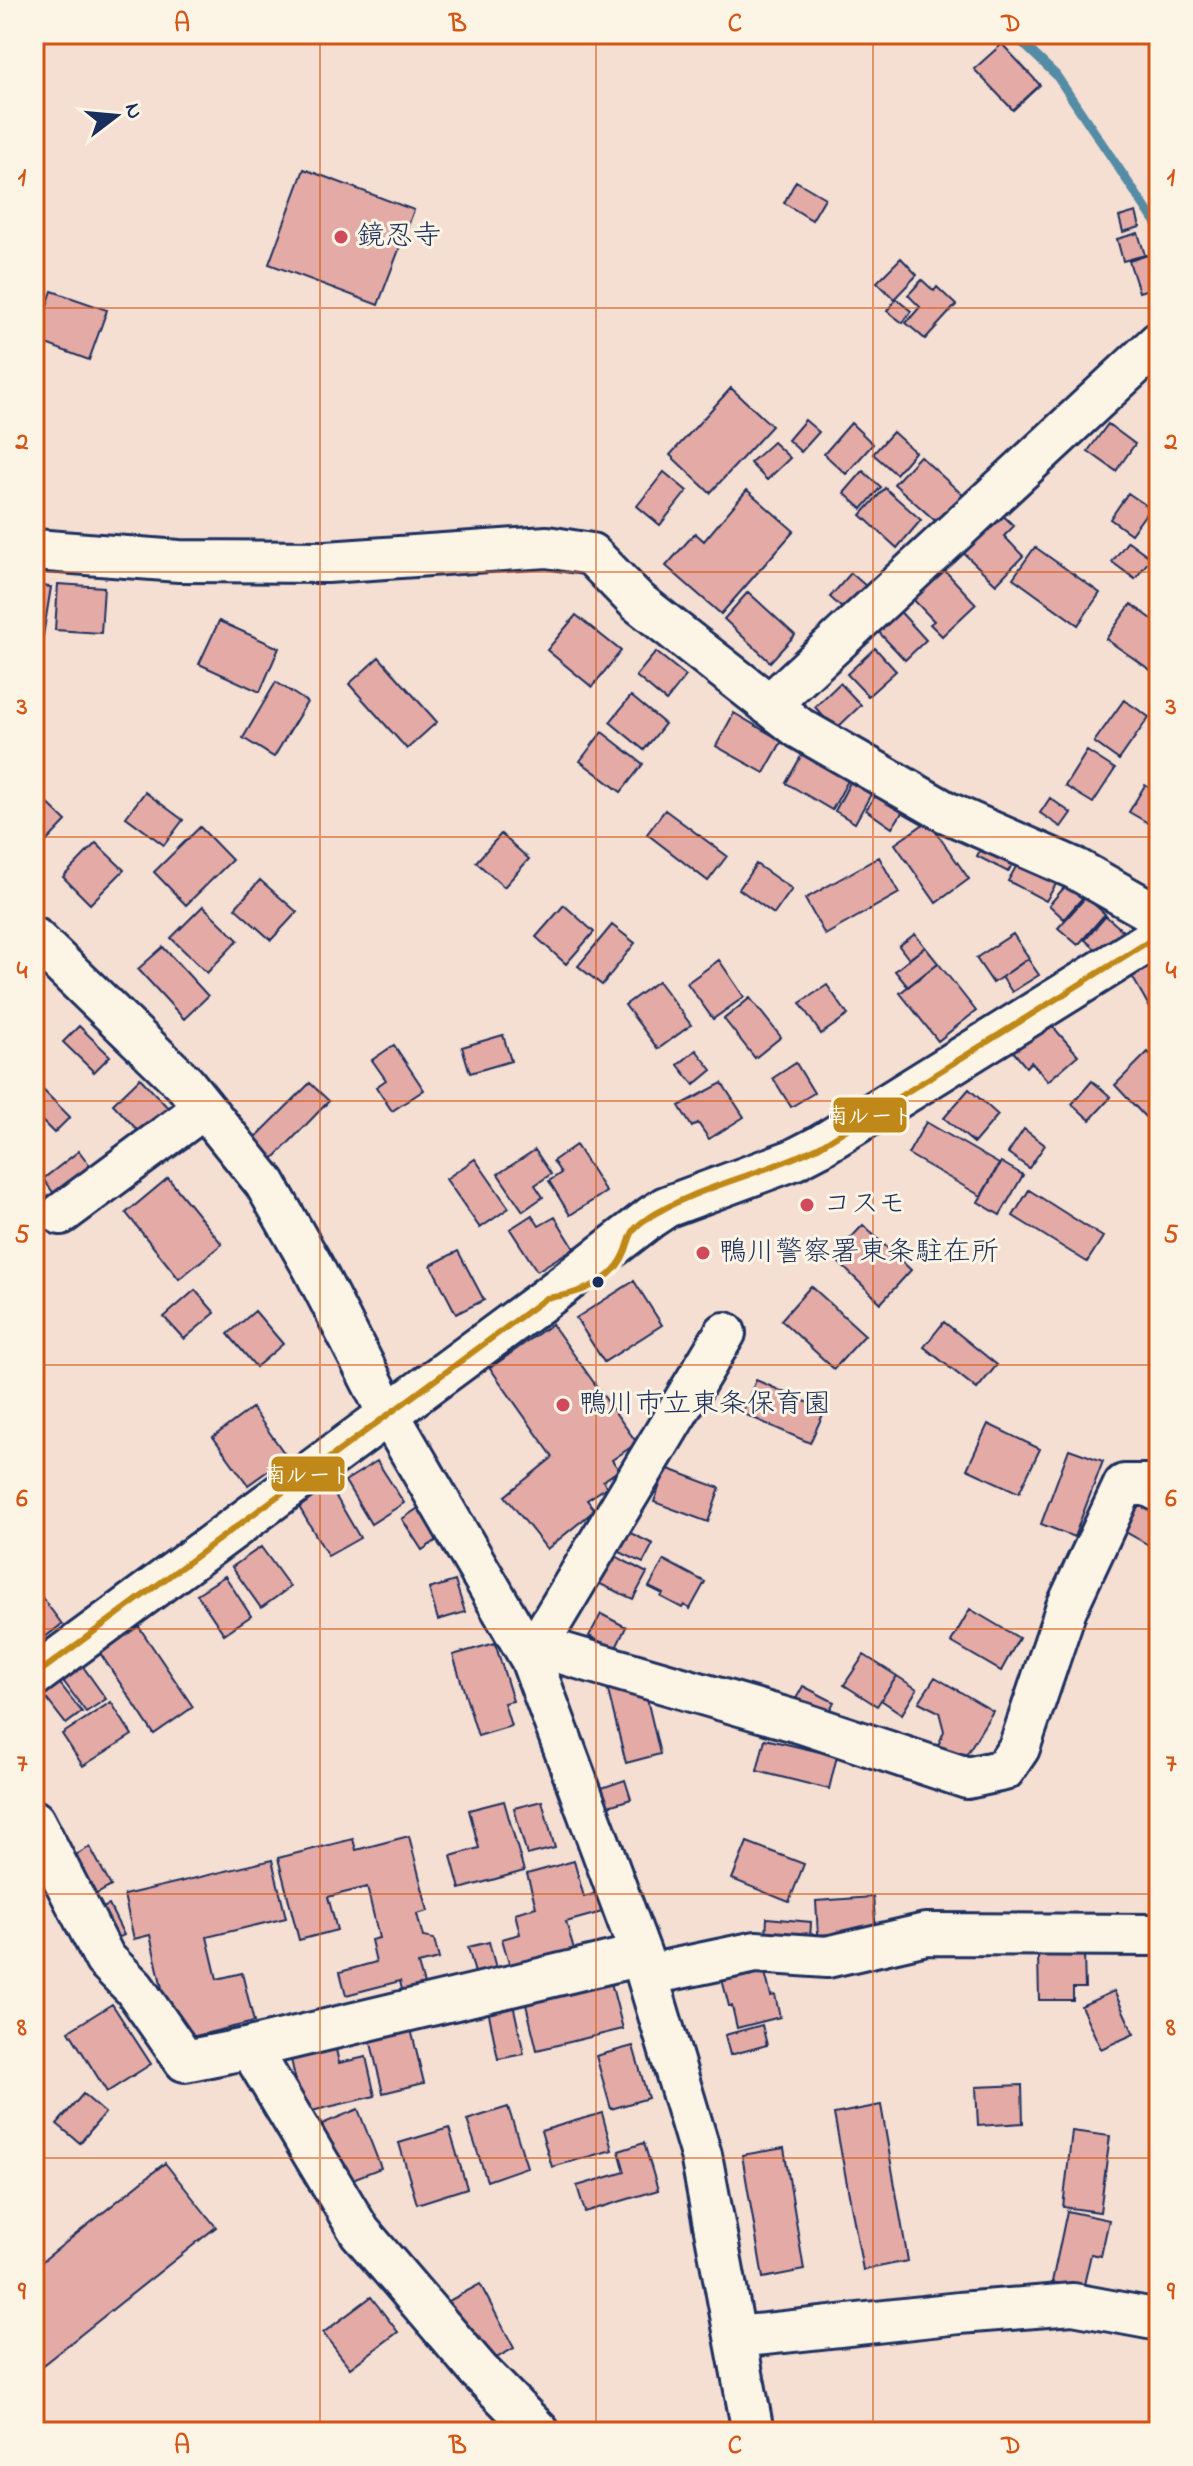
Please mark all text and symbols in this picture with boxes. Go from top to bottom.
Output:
text: A [174,6,190,44]
text: B [448,6,467,44]
text: C [728,6,742,44]
text: D [1000,6,1021,44]
north arrow [76,76,156,156]
text: N [115,100,150,123]
text: 1 [18,160,27,198]
text: 1 [1167,160,1176,198]
place label: 鏡忍寺 [357,217,441,258]
marker: 鏡忍寺 [332,228,350,246]
text: 2 [15,424,29,462]
text: 2 [1164,424,1178,462]
text: 3 [16,689,28,727]
text: 3 [1165,689,1177,727]
text: 4 [17,953,28,991]
text: 4 [1166,953,1177,991]
line badge: 南ルート [832,1096,908,1134]
text: 南ルート [826,1102,914,1134]
place label: コスモ [823,1185,906,1226]
marker: コスモ [798,1196,816,1214]
text: 5 [15,1217,30,1255]
text: 5 [1164,1217,1179,1255]
place label: 鴨川警察署東条駐在所 [719,1233,999,1274]
marker: 鴨川警察署東条駐在所 [694,1244,712,1262]
unlabelled marker [590,1274,606,1290]
place label: 鴨川市立東条保育園 [579,1385,831,1426]
marker: 鴨川市立東条保育園 [554,1396,572,1414]
line badge: 南ルート [270,1455,346,1493]
text: 南ルート [264,1461,352,1493]
text: 6 [16,1481,28,1519]
text: 6 [1165,1481,1177,1519]
text: 7 [17,1746,28,1784]
text: 7 [1166,1746,1177,1784]
text: 8 [16,2010,27,2048]
text: 8 [1165,2010,1176,2048]
text: 9 [17,2274,27,2312]
text: 9 [1166,2274,1176,2312]
text: A [174,2428,190,2466]
text: B [448,2428,467,2466]
text: C [728,2428,742,2466]
text: D [1000,2428,1021,2466]

